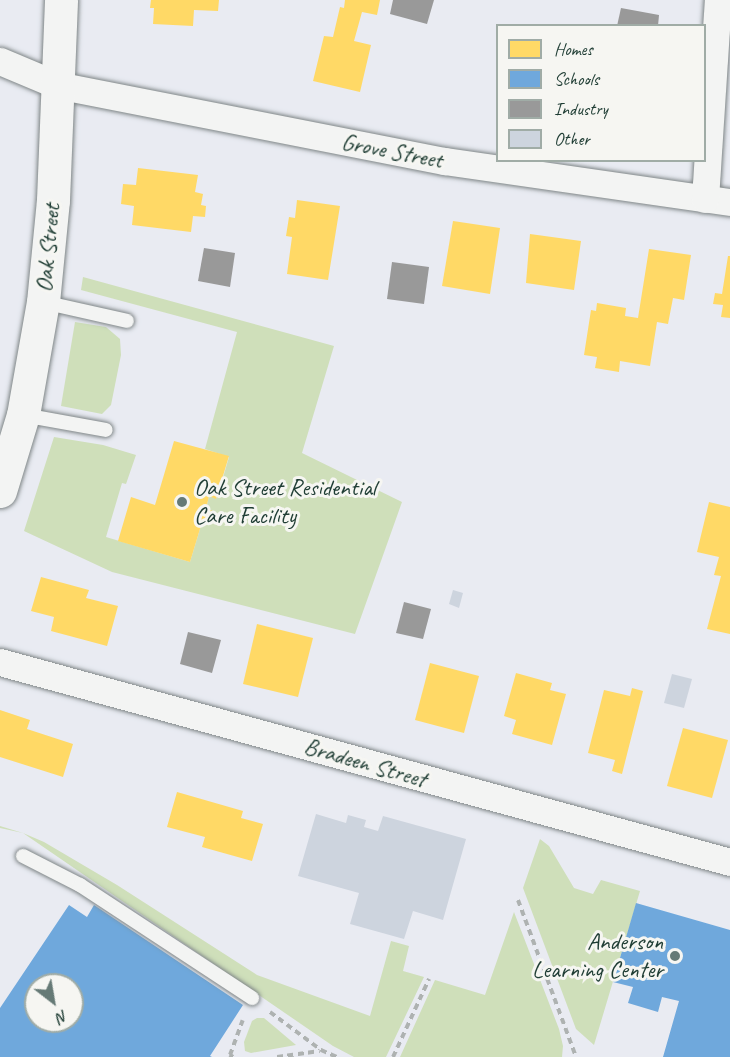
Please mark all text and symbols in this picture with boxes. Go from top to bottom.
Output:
legend [496,24,706,162]
text: Homes [554,38,593,60]
text: Schools [554,68,599,90]
text: Industry [554,98,608,120]
street label: Grove Street [339,127,445,175]
text: Other [554,128,590,150]
street label: Oak Street [30,202,66,294]
place label: Oak Street Residential Care Facility [194,474,376,530]
marker: Oak Street Residential Care Facility [175,495,189,509]
street label: Bradeen Street [301,732,429,794]
place label: Anderson Learning Center [532,928,663,984]
marker: Anderson Learning Center [668,949,682,963]
north arrow [24,973,84,1033]
text: N [53,1006,72,1028]

